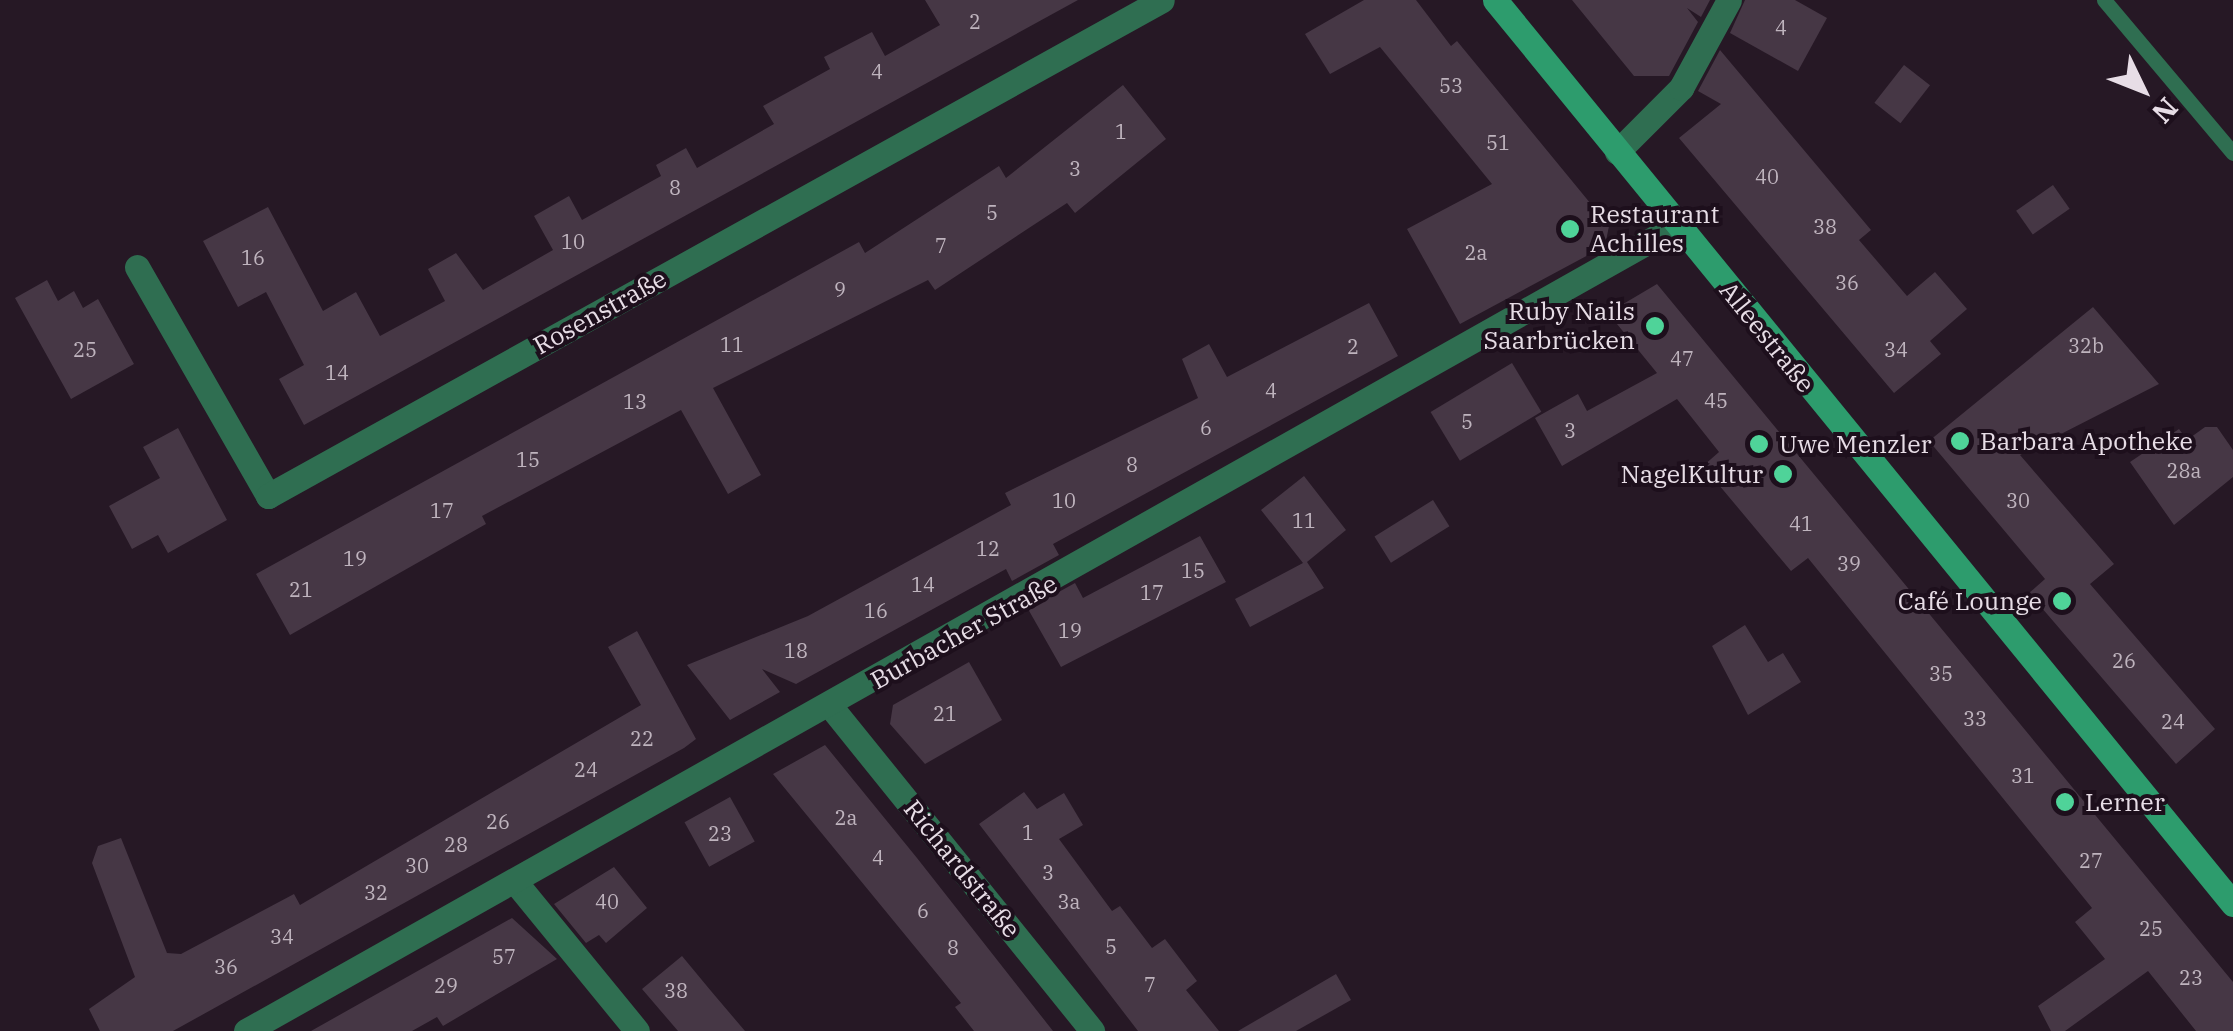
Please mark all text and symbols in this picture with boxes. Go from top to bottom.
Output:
house number: 2 [969,9,981,33]
house number: 4 [1775,15,1787,39]
north arrow [2093,40,2193,140]
house number: 4 [871,59,883,83]
house number: 53 [1439,73,1463,97]
text: N [2144,90,2186,132]
house number: 1 [1115,119,1127,143]
house number: 51 [1486,130,1510,154]
house number: 3 [1069,156,1081,180]
house number: 40 [1755,164,1779,188]
house number: 8 [669,175,681,199]
house number: 5 [986,200,998,224]
place label: Restaurant Achilles [1590,200,1719,259]
house number: 38 [1813,214,1837,238]
marker: Restaurant Achilles [1559,218,1581,240]
house number: 10 [561,229,585,253]
house number: 7 [935,233,947,257]
house number: 2a [1465,240,1487,264]
house number: 16 [241,245,265,269]
street label: Rosenstraße [528,263,672,361]
house number: 36 [1835,270,1859,294]
street label: Alleestraße [1713,276,1821,398]
house number: 9 [834,277,846,301]
place label: Ruby Nails Saarbrücken [1483,297,1635,356]
marker: Ruby Nails Saarbrücken [1644,315,1666,337]
house number: 11 [720,332,744,356]
house number: 32b [2068,333,2104,357]
house number: 2 [1347,334,1359,358]
house number: 25 [73,337,97,361]
house number: 34 [1884,337,1908,361]
house number: 47 [1670,346,1694,370]
house number: 14 [325,360,349,384]
house number: 4 [1265,378,1277,402]
house number: 45 [1704,388,1728,412]
house number: 13 [623,389,647,413]
house number: 5 [1461,409,1473,433]
house number: 6 [1200,415,1212,439]
house number: 3 [1564,418,1576,442]
place label: Barbara Apotheke [1980,426,2193,456]
place label: Uwe Menzler [1779,429,1932,459]
marker: Barbara Apotheke [1949,430,1971,452]
marker: Uwe Menzler [1748,433,1770,455]
house number: 15 [516,447,540,471]
house number: 8 [1126,452,1138,476]
house number: 28a [2167,458,2201,482]
place label: NagelKultur [1620,459,1763,489]
marker: NagelKultur [1772,463,1794,485]
house number: 10 [1052,488,1076,512]
house number: 30 [2006,488,2030,512]
house number: 17 [430,498,454,522]
house number: 11 [1292,508,1316,532]
house number: 41 [1789,511,1813,535]
house number: 12 [976,536,1000,560]
house number: 19 [343,546,367,570]
house number: 39 [1837,551,1861,575]
house number: 15 [1181,558,1205,582]
street label: Burbacher Straße [866,568,1062,696]
house number: 14 [911,572,935,596]
house number: 21 [289,577,313,601]
house number: 17 [1140,580,1164,604]
place label: Café Lounge [1898,586,2042,616]
marker: Café Lounge [2051,590,2073,612]
house number: 16 [864,598,888,622]
house number: 19 [1058,618,1082,642]
house number: 18 [784,638,808,662]
house number: 26 [2112,648,2136,672]
house number: 35 [1929,661,1953,685]
house number: 21 [933,701,957,725]
house number: 33 [1963,706,1987,730]
house number: 24 [2161,709,2185,733]
house number: 22 [630,726,654,750]
house number: 24 [574,757,598,781]
house number: 31 [2011,763,2035,787]
place label: Lerner [2085,787,2165,817]
marker: Lerner [2054,791,2076,813]
street label: Richardstraße [897,794,1027,944]
house number: 2a [835,805,857,829]
house number: 26 [486,809,510,833]
house number: 1 [1022,820,1034,844]
house number: 23 [708,821,732,845]
house number: 28 [444,832,468,856]
house number: 4 [872,845,884,869]
house number: 27 [2079,848,2103,872]
house number: 30 [405,853,429,877]
house number: 3 [1042,860,1054,884]
house number: 32 [364,880,388,904]
house number: 40 [595,889,619,913]
house number: 3a [1058,889,1080,913]
house number: 6 [917,898,929,922]
house number: 25 [2139,916,2163,940]
house number: 34 [270,924,294,948]
house number: 5 [1105,934,1117,958]
house number: 8 [947,935,959,959]
house number: 57 [492,944,516,968]
house number: 36 [214,954,238,978]
house number: 23 [2179,965,2203,989]
house number: 7 [1144,972,1156,996]
house number: 29 [434,973,458,997]
house number: 38 [664,978,688,1002]

